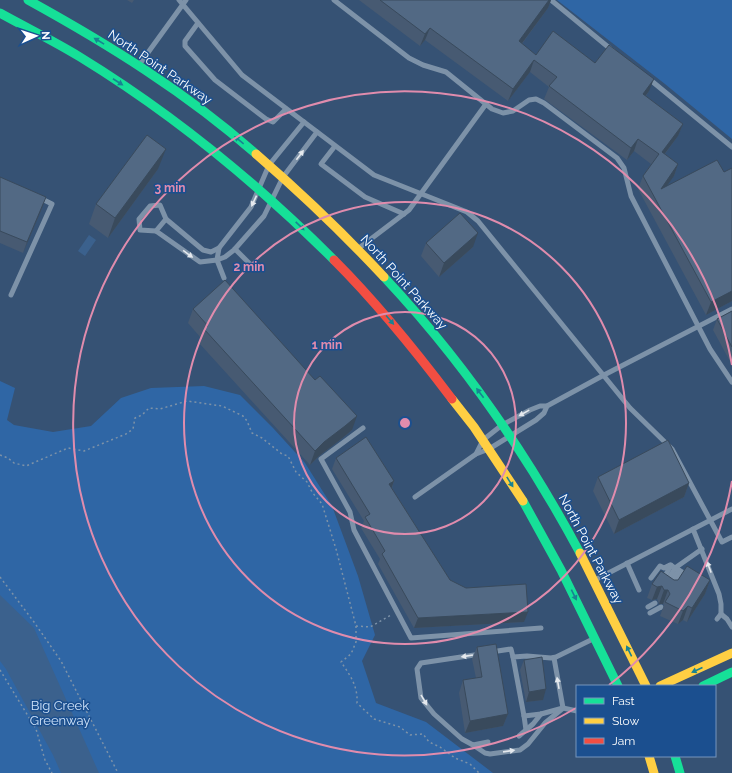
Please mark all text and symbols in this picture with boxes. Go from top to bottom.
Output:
north arrow [16,16,56,56]
street label: North Point Parkway [105,27,215,107]
text: N [39,31,52,40]
one-way arrow [93,37,105,44]
one-way arrow [113,78,123,86]
one-way arrow [234,136,244,144]
one-way arrow [296,149,304,160]
text: 3 min [154,181,186,195]
one-way arrow [251,195,257,206]
one-way arrow [295,222,305,231]
street label: North Point Parkway [358,232,450,332]
one-way arrow [183,250,194,258]
text: 2 min [233,260,265,274]
one-way arrow [386,315,395,326]
text: 1 min [312,338,342,352]
one-way arrow [476,388,484,399]
one-way arrow [518,410,530,417]
centre of rings [398,416,412,430]
one-way arrow [507,476,514,488]
street label: North Point Parkway [556,492,626,606]
one-way arrow [705,561,711,573]
one-way arrow [571,590,577,601]
one-way arrow [626,645,632,657]
one-way arrow [461,653,473,659]
one-way arrow [691,667,703,673]
one-way arrow [555,677,561,689]
legend [576,685,716,757]
one-way arrow [420,694,427,705]
text: Fast [612,694,635,708]
park label: Big Creek Greenway [30,698,90,728]
text: Slow [612,714,639,728]
text: Jam [612,734,635,748]
one-way arrow [503,748,515,754]

